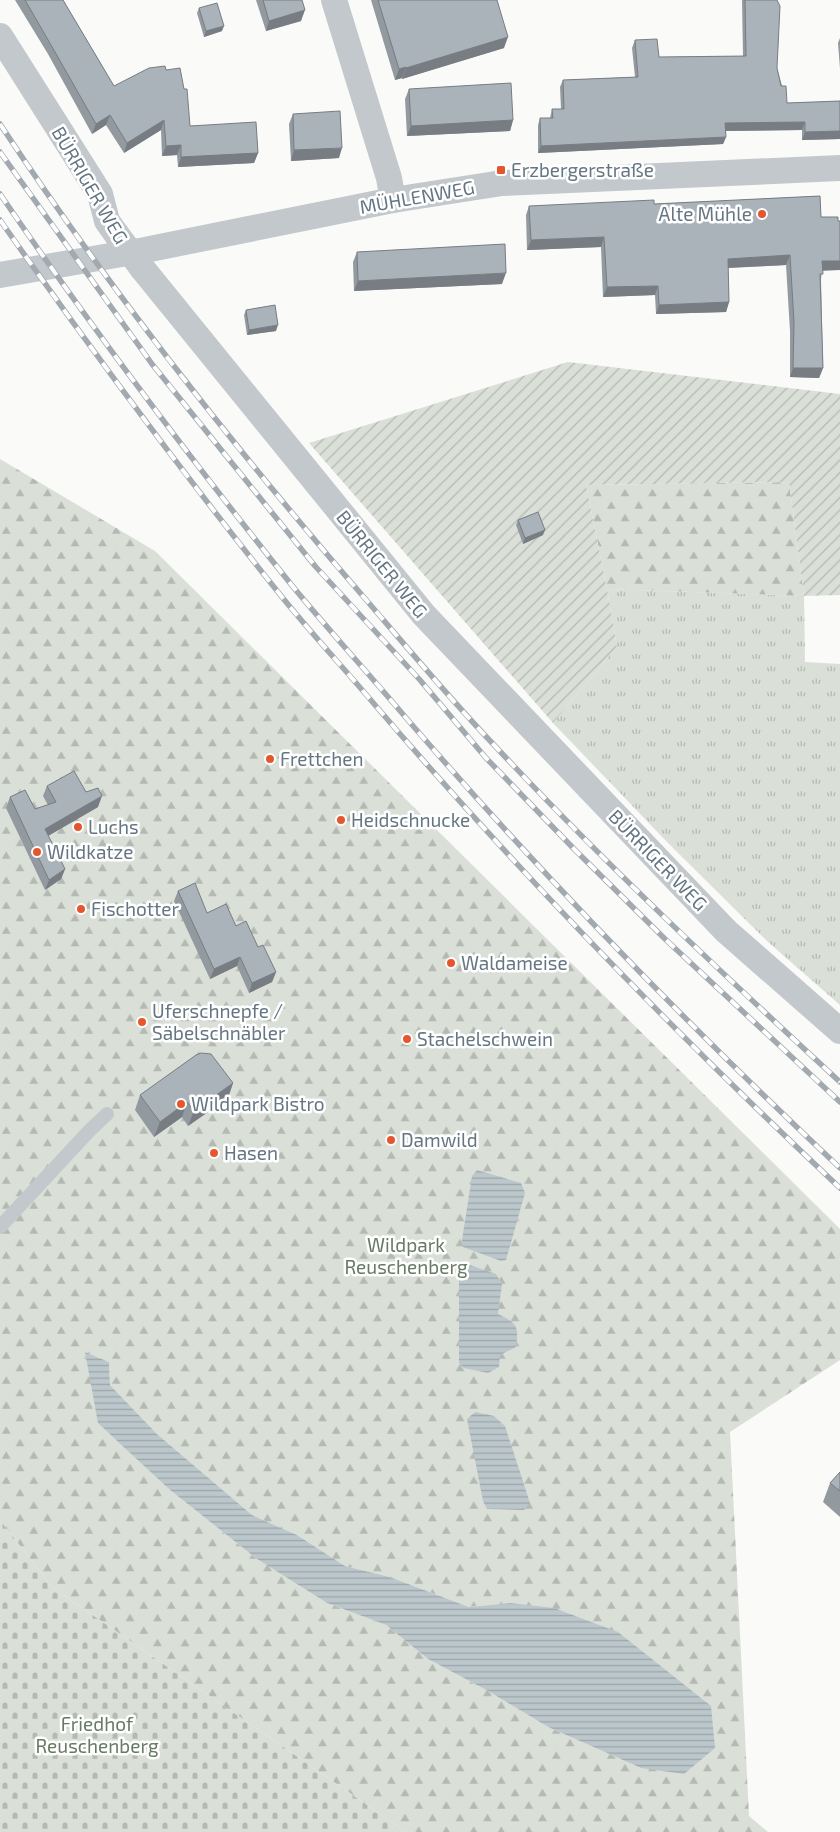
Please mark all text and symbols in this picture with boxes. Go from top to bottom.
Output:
street label: BÜRRIGER WEG [48,122,133,248]
place label: Erzbergerstraße [511,158,654,181]
marker: Erzbergerstraße [495,164,507,176]
street label: MÜHLENWEG [358,175,476,218]
place label: Alte Mühle [659,202,752,225]
marker: Alte Mühle [756,208,768,220]
street label: BÜRRIGER WEG [332,505,433,622]
place label: Frettchen [280,747,364,770]
marker: Frettchen [264,753,276,765]
street label: BÜRRIGER WEG [604,804,712,915]
place label: Heidschnucke [351,808,470,831]
marker: Heidschnucke [335,814,347,826]
place label: Luchs [88,815,139,838]
marker: Luchs [72,821,84,833]
place label: Wildkatze [47,840,133,863]
marker: Wildkatze [31,846,43,858]
place label: Fischotter [91,897,179,920]
marker: Fischotter [75,903,87,915]
place label: Waldameise [461,951,568,974]
marker: Waldameise [445,957,457,969]
place label: Uferschnepfe / Säbelschnäbler [152,999,286,1044]
marker: Uferschnepfe / Säbelschnäbler [136,1016,148,1028]
place label: Stachelschwein [417,1027,553,1050]
marker: Stachelschwein [401,1033,413,1045]
place label: Wildpark Bistro [191,1092,325,1115]
marker: Wildpark Bistro [175,1098,187,1110]
place label: Damwild [401,1128,478,1151]
marker: Damwild [385,1134,397,1146]
place label: Hasen [224,1141,278,1164]
marker: Hasen [208,1147,220,1159]
park label: Wildpark Reuschenberg [344,1233,468,1278]
park label: Friedhof Reuschenberg [35,1712,159,1757]

